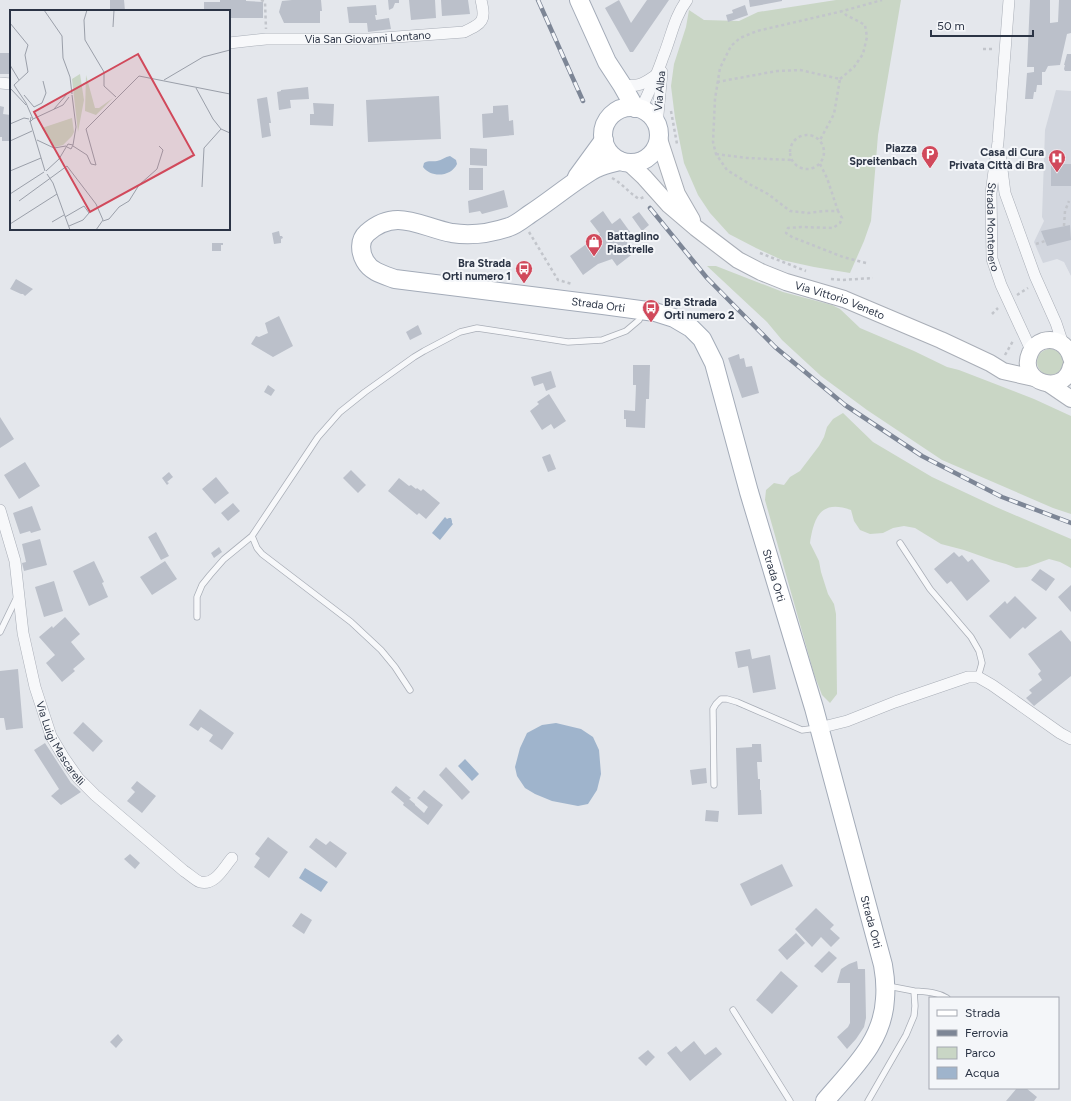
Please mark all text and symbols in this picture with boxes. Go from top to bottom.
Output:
inset map [10,10,230,230]
scale bar [931,12,1033,38]
text: 50 m [937,19,965,33]
street label: Via San Giovanni Lontano [305,28,431,46]
street label: Via Alba [652,70,668,112]
place label: Piazza Spreitenbach [849,142,917,168]
parking icon: Piazza Spreitenbach [920,144,940,169]
place label: Casa di Cura Privata Città di Bra [949,146,1044,172]
hospital icon: Casa di Cura Privata Città di Bra [1047,148,1067,173]
street label: Strada Montenero [985,182,1002,273]
place label: Battaglino Piastrelle [607,230,660,256]
shop icon: Battaglino Piastrelle [584,232,604,257]
place label: Bra Strada Orti numero 1 [442,257,511,283]
bus stop icon: Bra Strada Orti numero 1 [514,259,534,284]
street label: Via Vittorio Veneto [793,278,887,322]
street label: Strada Orti [571,295,626,314]
place label: Bra Strada Orti numero 2 [664,296,734,322]
bus stop icon: Bra Strada Orti numero 2 [641,298,661,323]
street label: Strada Orti [760,548,788,603]
street label: Via Luigi Mascarelli [34,700,88,788]
street label: Strada Orti [858,894,885,950]
legend [929,997,1059,1089]
text: Strada [965,1006,1000,1020]
text: Ferrovia [965,1026,1008,1040]
text: Parco [965,1046,995,1060]
text: Acqua [965,1066,999,1080]

